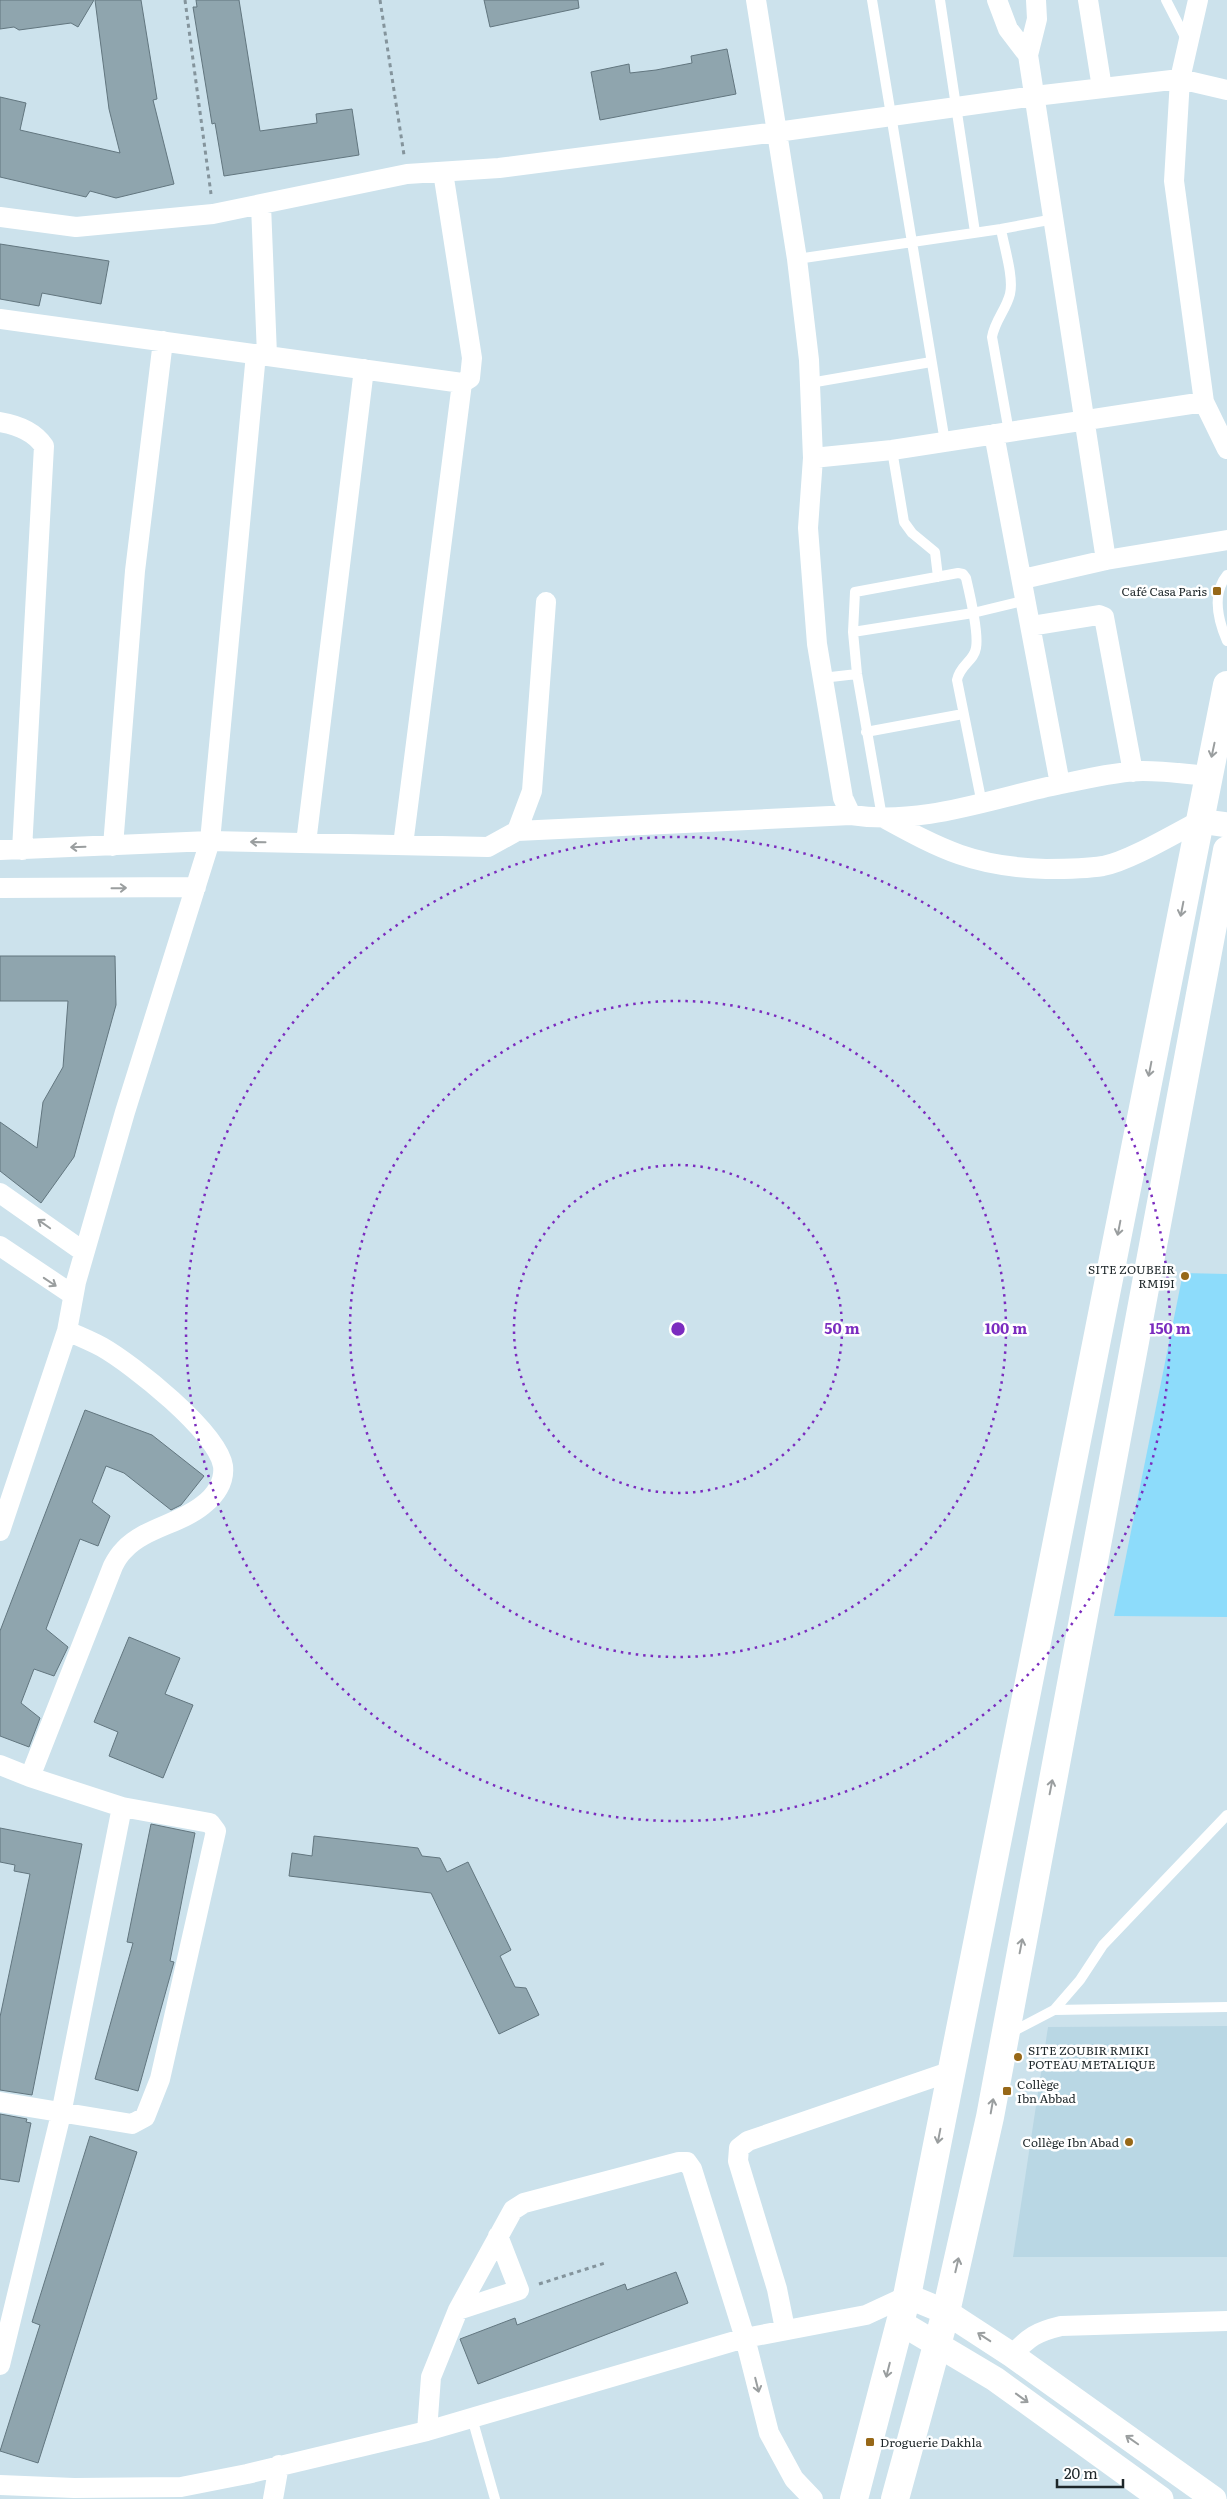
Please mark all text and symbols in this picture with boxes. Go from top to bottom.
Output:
place label: Café Casa Paris [1122,582,1208,600]
marker: Café Casa Paris [1211,585,1223,597]
one-way arrow [1208,741,1218,757]
one-way arrow [250,837,266,847]
one-way arrow [70,843,86,852]
one-way arrow [110,883,126,893]
one-way arrow [1176,901,1186,917]
one-way arrow [1145,1060,1154,1076]
one-way arrow [37,1219,51,1229]
one-way arrow [1113,1220,1123,1236]
place label: SITE ZOUBEIR RMI9I [1088,1260,1175,1292]
marker: SITE ZOUBEIR RMI9I [1179,1270,1191,1282]
one-way arrow [43,1277,57,1287]
text: 50 m [824,1316,860,1339]
text: 100 m [985,1316,1027,1339]
text: 150 m [1149,1316,1191,1339]
centre of rings [669,1320,687,1338]
one-way arrow [1047,1779,1057,1795]
one-way arrow [1017,1939,1027,1955]
place label: SITE ZOUBIR RMIKI POTEAU METALIQUE [1028,2041,1156,2073]
marker: SITE ZOUBIR RMIKI POTEAU METALIQUE [1012,2051,1024,2063]
place label: Collège Ibn Abbad [1017,2075,1077,2107]
marker: Collège Ibn Abbad [1001,2085,1013,2097]
one-way arrow [987,2099,997,2115]
one-way arrow [933,2128,943,2144]
place label: Collège Ibn Abad [1023,2133,1120,2151]
marker: Collège Ibn Abad [1123,2136,1135,2148]
one-way arrow [952,2257,962,2273]
one-way arrow [978,2332,992,2342]
one-way arrow [883,2362,893,2378]
one-way arrow [753,2376,762,2392]
one-way arrow [1015,2393,1029,2403]
place label: Droguerie Dakhla [880,2433,982,2451]
one-way arrow [1126,2435,1139,2446]
marker: Droguerie Dakhla [864,2436,876,2448]
scale bar [1057,2456,1123,2488]
text: 20 m [1064,2461,1098,2484]

